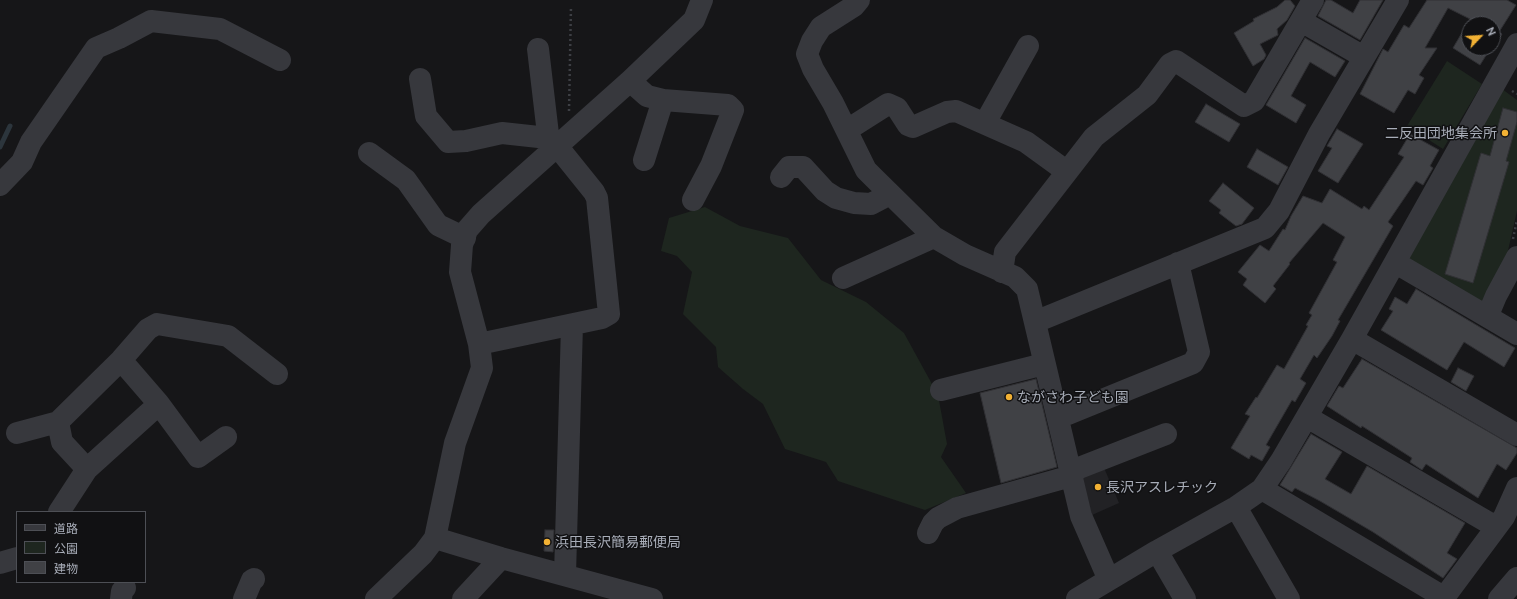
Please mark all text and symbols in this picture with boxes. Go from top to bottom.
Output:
north arrow [1461,16,1501,56]
text: N [1484,25,1498,38]
place label: 二反田団地集会所 [1385,125,1497,141]
marker: 二反田団地集会所 [1500,128,1510,138]
place label: ながさわ子ども園 [1017,389,1129,405]
marker: ながさわ子ども園 [1004,392,1014,402]
place label: 長沢アスレチック [1106,479,1218,495]
marker: 長沢アスレチック [1093,482,1103,492]
legend [16,511,146,583]
text: 道路 [54,522,78,535]
place label: 浜田長沢簡易郵便局 [555,534,681,550]
marker: 浜田長沢簡易郵便局 [542,537,552,547]
text: 公園 [54,542,78,555]
text: 建物 [54,562,78,575]

